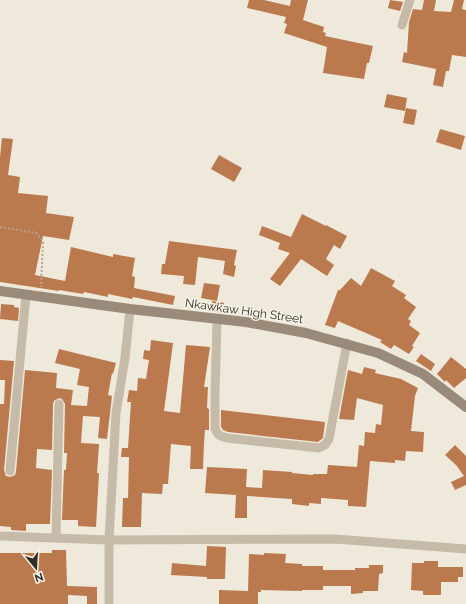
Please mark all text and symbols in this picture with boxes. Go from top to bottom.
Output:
street label: Nkawkaw High Street [184,296,304,326]
north arrow [16,548,56,588]
text: N [33,570,45,585]

